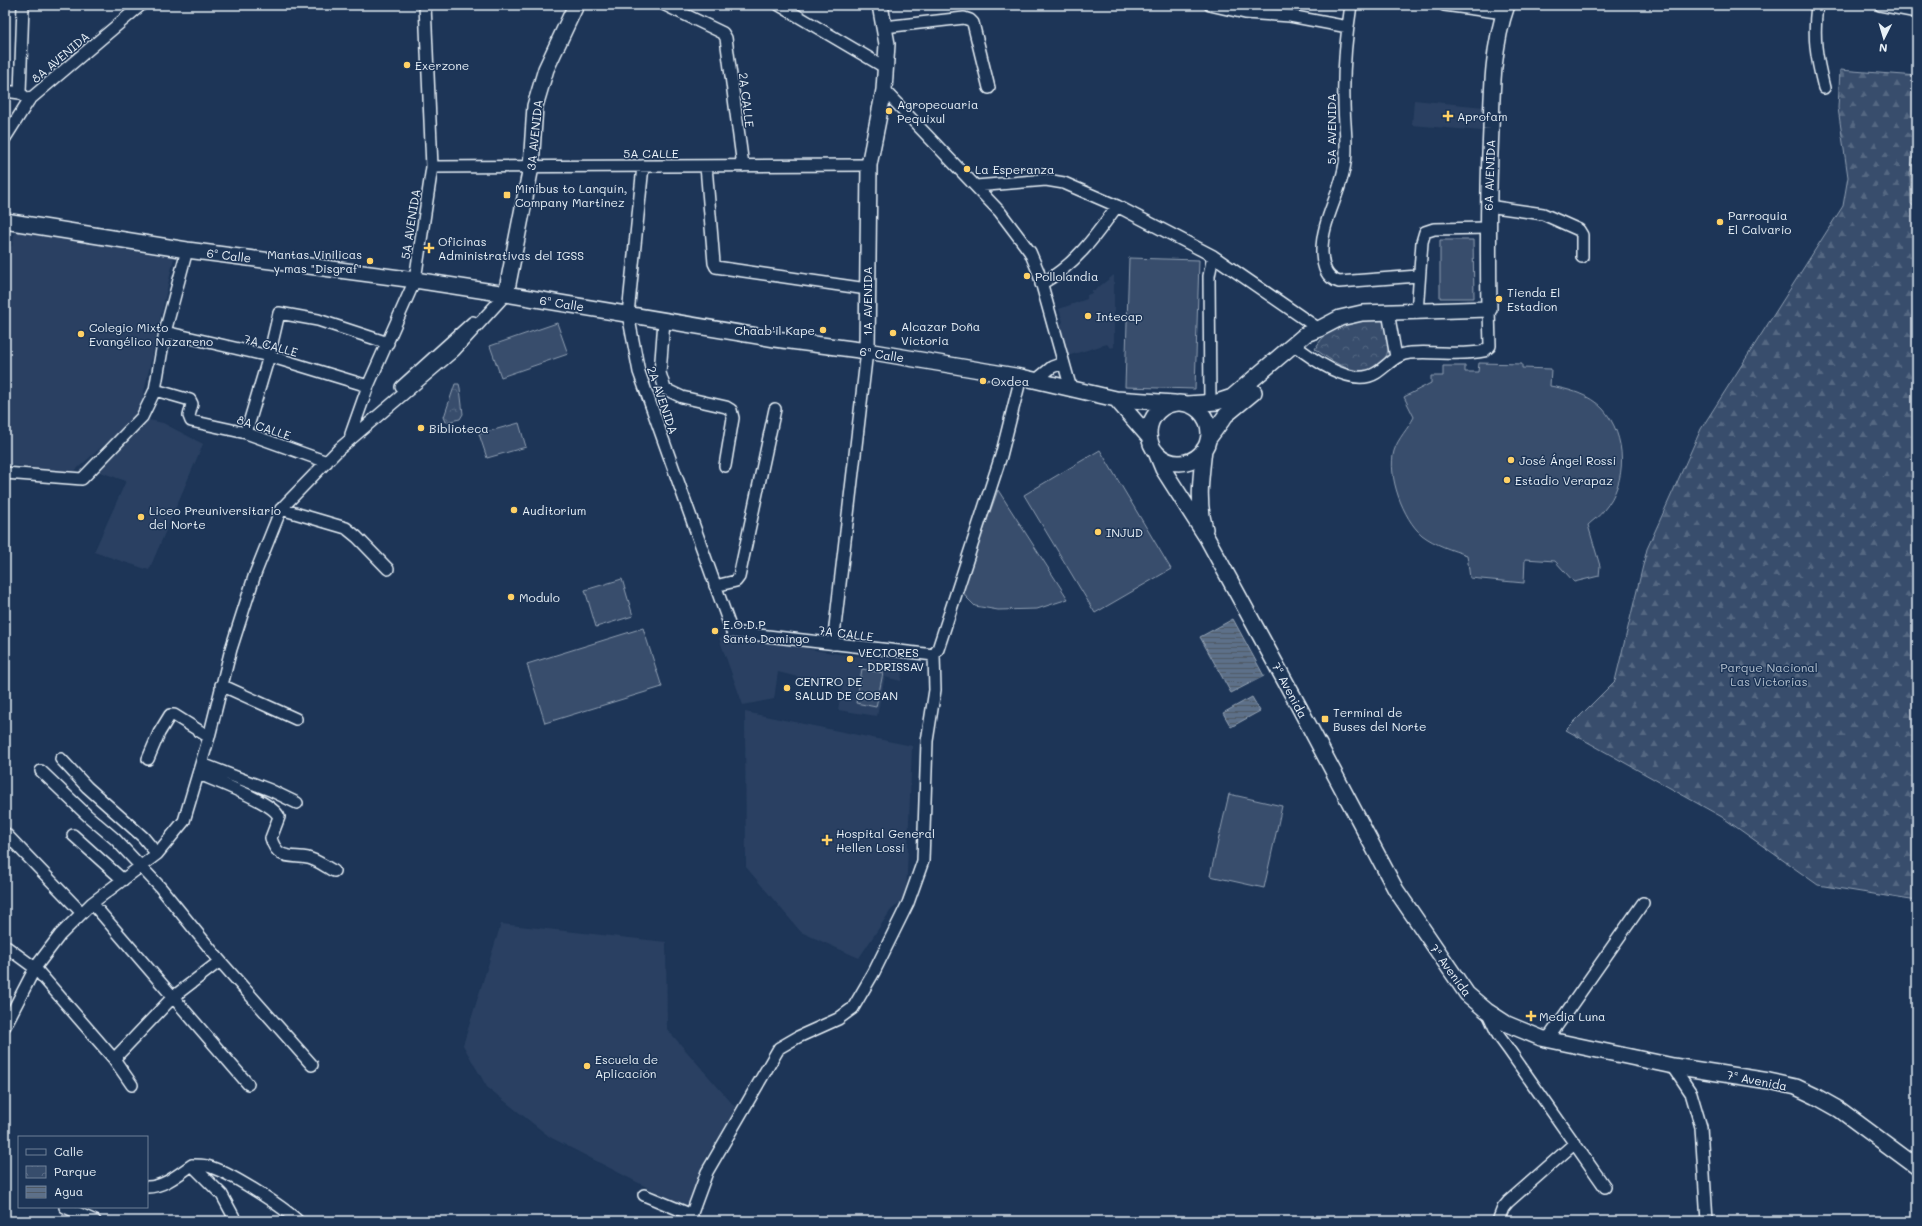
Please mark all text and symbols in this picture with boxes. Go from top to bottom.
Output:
north arrow [1864,18,1904,58]
street label: 8A AVENIDA [28,28,92,86]
text: N [1878,41,1888,56]
place label: Exerzone [415,57,469,73]
marker: Exerzone [402,60,412,70]
street label: 2A CALLE [736,72,758,128]
street label: 5A AVENIDA [1323,94,1339,164]
place label: Agropecuaria Pequixul [897,96,979,126]
street label: 3A AVENIDA [522,99,546,171]
marker: Agropecuaria Pequixul [884,106,894,116]
place label: Aprofam [1457,108,1508,124]
marker: Aprofam [1442,110,1454,122]
street label: 6A AVENIDA [1480,139,1498,211]
street label: 5A CALLE [623,145,679,161]
place label: La Esperanza [975,161,1054,177]
marker: La Esperanza [962,164,972,174]
place label: Minibus to Lanquín, Company Martinez [515,180,627,210]
street label: 5A AVENIDA [397,188,423,260]
marker: Minibus to Lanquín, Company Martinez [502,190,512,200]
place label: Parroquia El Calvario [1728,207,1791,237]
marker: Parroquia El Calvario [1715,217,1725,227]
place label: Oficinas Administrativas del IGSS [438,233,584,263]
marker: Oficinas Administrativas del IGSS [423,242,435,254]
street label: 6ª Calle [206,244,252,266]
place label: Mantas Vinilicas y mas "Disgraf" [267,246,362,276]
marker: Mantas Vinilicas y mas "Disgraf" [365,256,375,266]
street label: 1A AVENIDA [859,266,875,336]
place label: Pollolandia [1035,268,1098,284]
marker: Pollolandia [1022,271,1032,281]
place label: Tienda El Estadion [1507,284,1560,314]
street label: 6ª Calle [539,292,585,314]
marker: Tienda El Estadion [1494,294,1504,304]
place label: Intecap [1096,308,1143,324]
marker: Intecap [1083,311,1093,321]
place label: Alcazar Doña Victoria [901,318,980,348]
place label: Colegio Mixto Evangélico Nazareno [89,319,213,349]
place label: Chaab'il Kape [734,322,815,338]
marker: Chaab'il Kape [818,325,828,335]
marker: Alcazar Doña Victoria [888,328,898,338]
marker: Colegio Mixto Evangélico Nazareno [76,329,86,339]
street label: 7A CALLE [242,330,300,360]
street label: 6ª Calle [859,343,905,365]
street label: 2A AVENIDA [644,364,682,436]
place label: Oxdea [991,373,1029,389]
marker: Oxdea [978,376,988,386]
street label: 8A CALLE [235,411,293,443]
place label: Biblioteca [429,420,489,436]
marker: Biblioteca [416,423,426,433]
place label: José Ángel Rossi [1519,452,1616,468]
marker: José Ángel Rossi [1506,455,1516,465]
place label: Estadio Verapaz [1515,472,1613,488]
marker: Estadio Verapaz [1502,475,1512,485]
place label: Liceo Preuniversitario del Norte [149,502,281,532]
place label: Auditorium [522,502,586,518]
marker: Auditorium [509,505,519,515]
marker: Liceo Preuniversitario del Norte [136,512,146,522]
place label: INJUD [1106,524,1143,540]
marker: INJUD [1093,527,1103,537]
place label: Modulo [519,589,560,605]
marker: Modulo [506,592,516,602]
place label: E.O.D.P Santo Domingo [723,616,809,646]
street label: 7A CALLE [818,622,874,644]
marker: E.O.D.P Santo Domingo [710,626,720,636]
place label: VECTORES - DDRISSAV [858,644,924,674]
marker: VECTORES - DDRISSAV [845,654,855,664]
street label: 7ª Avenida [1269,659,1311,721]
park label: Parque Nacional Las Victorias [1720,659,1818,689]
place label: CENTRO DE SALUD DE COBAN [795,673,898,703]
marker: CENTRO DE SALUD DE COBAN [782,683,792,693]
place label: Terminal de Buses del Norte [1333,704,1427,734]
marker: Terminal de Buses del Norte [1320,714,1330,724]
place label: Hospital General Hellen Lossi [836,825,935,855]
marker: Hospital General Hellen Lossi [821,834,833,846]
street label: 7ª Avenida [1427,941,1475,999]
place label: Media Luna [1539,1008,1606,1024]
marker: Media Luna [1526,1011,1536,1021]
place label: Escuela de Aplicación [595,1051,658,1081]
marker: Escuela de Aplicación [582,1061,592,1071]
street label: 7ª Avenida [1726,1066,1788,1094]
legend [18,1136,148,1208]
text: Calle [54,1143,84,1159]
text: Parque [54,1163,97,1179]
text: Agua [54,1183,83,1199]

